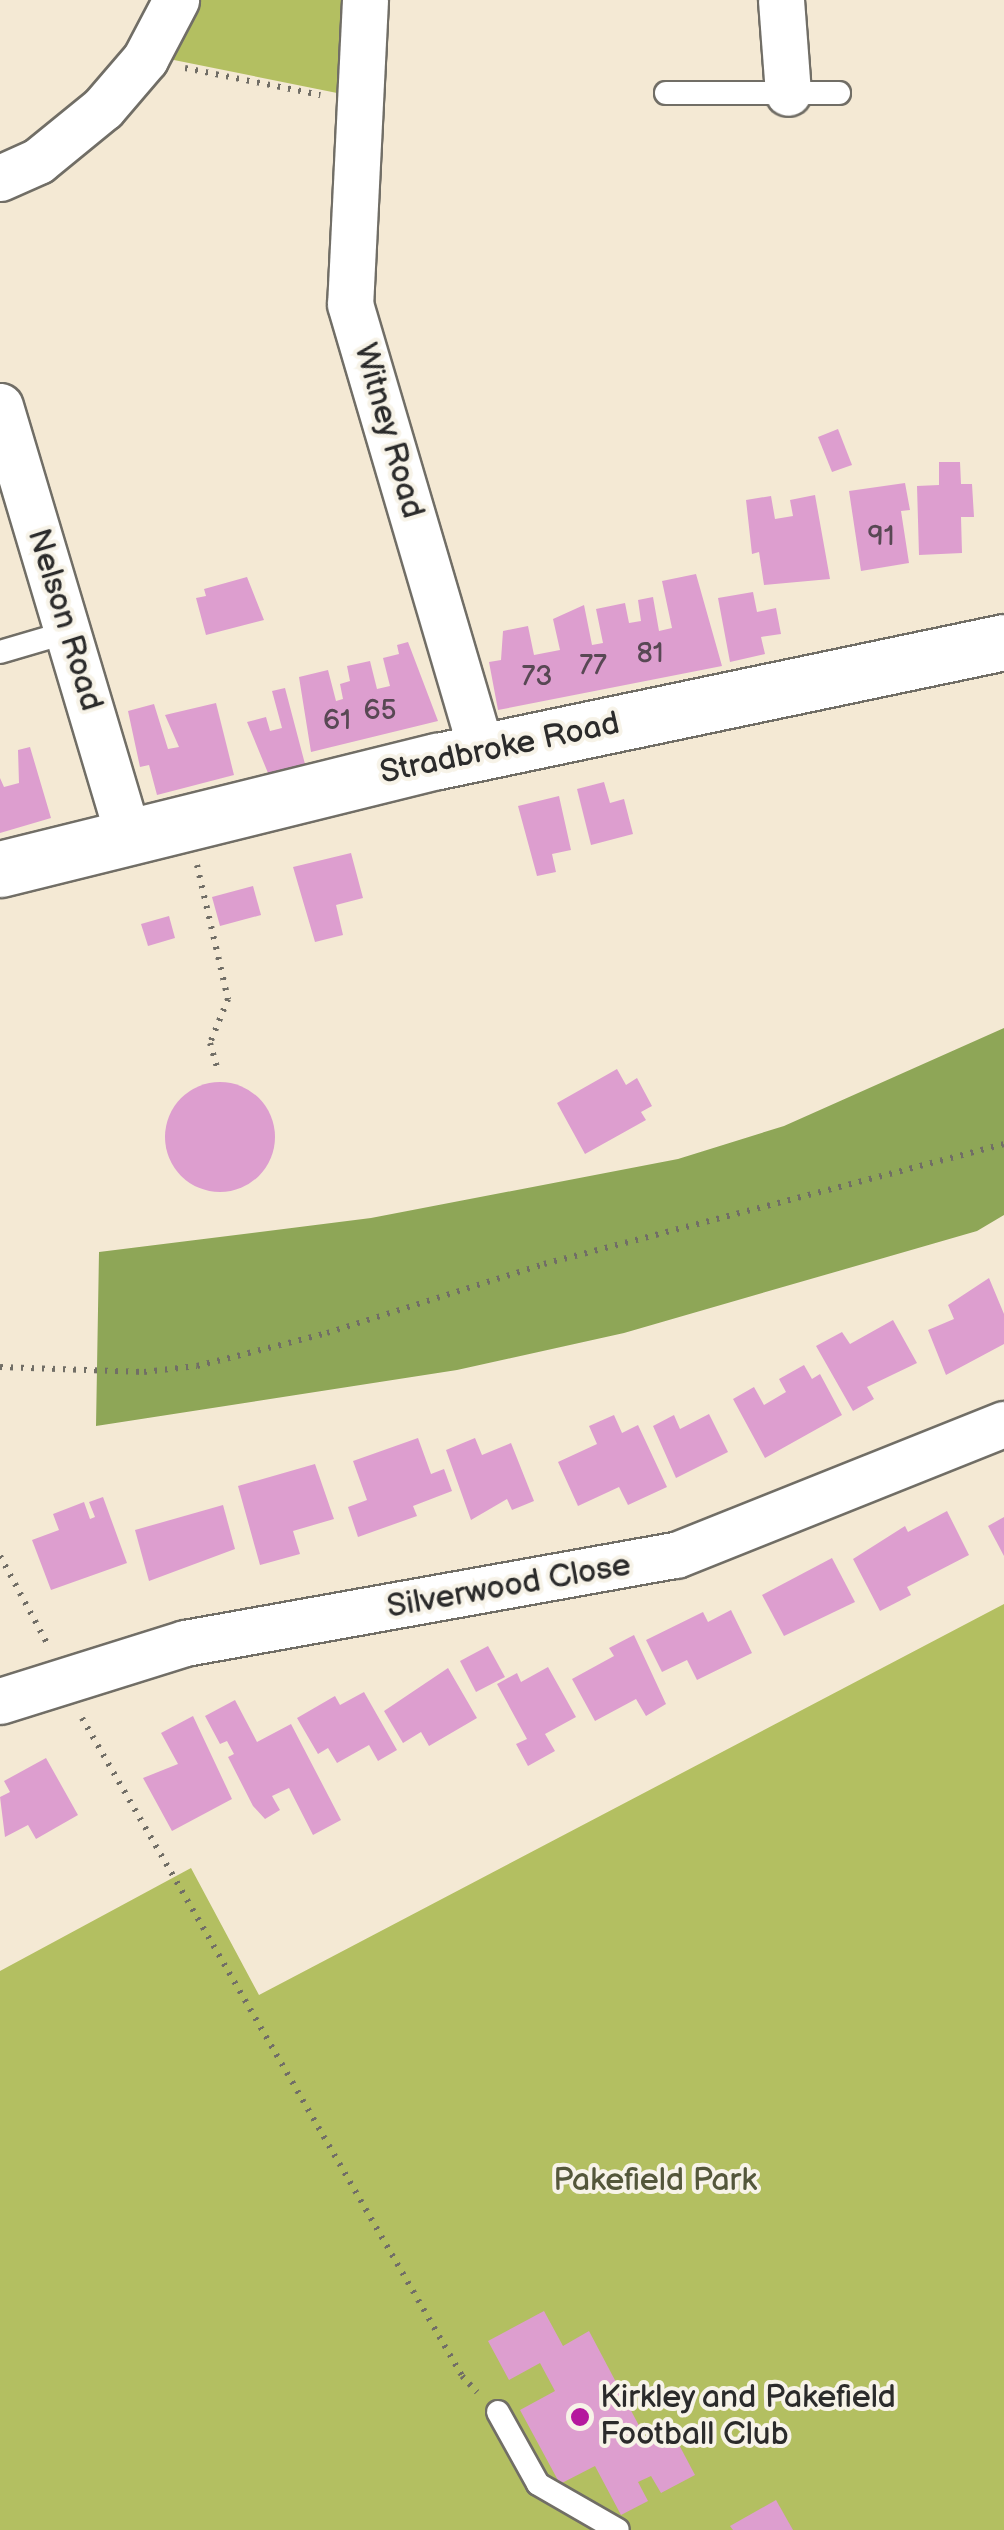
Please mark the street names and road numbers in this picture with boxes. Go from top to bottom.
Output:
street label: Witney Road [344,338,432,524]
street label: Nelson Road [18,524,110,716]
street label: Stradbroke Road [377,705,623,793]
street label: Silverwood Close [384,1547,634,1627]

